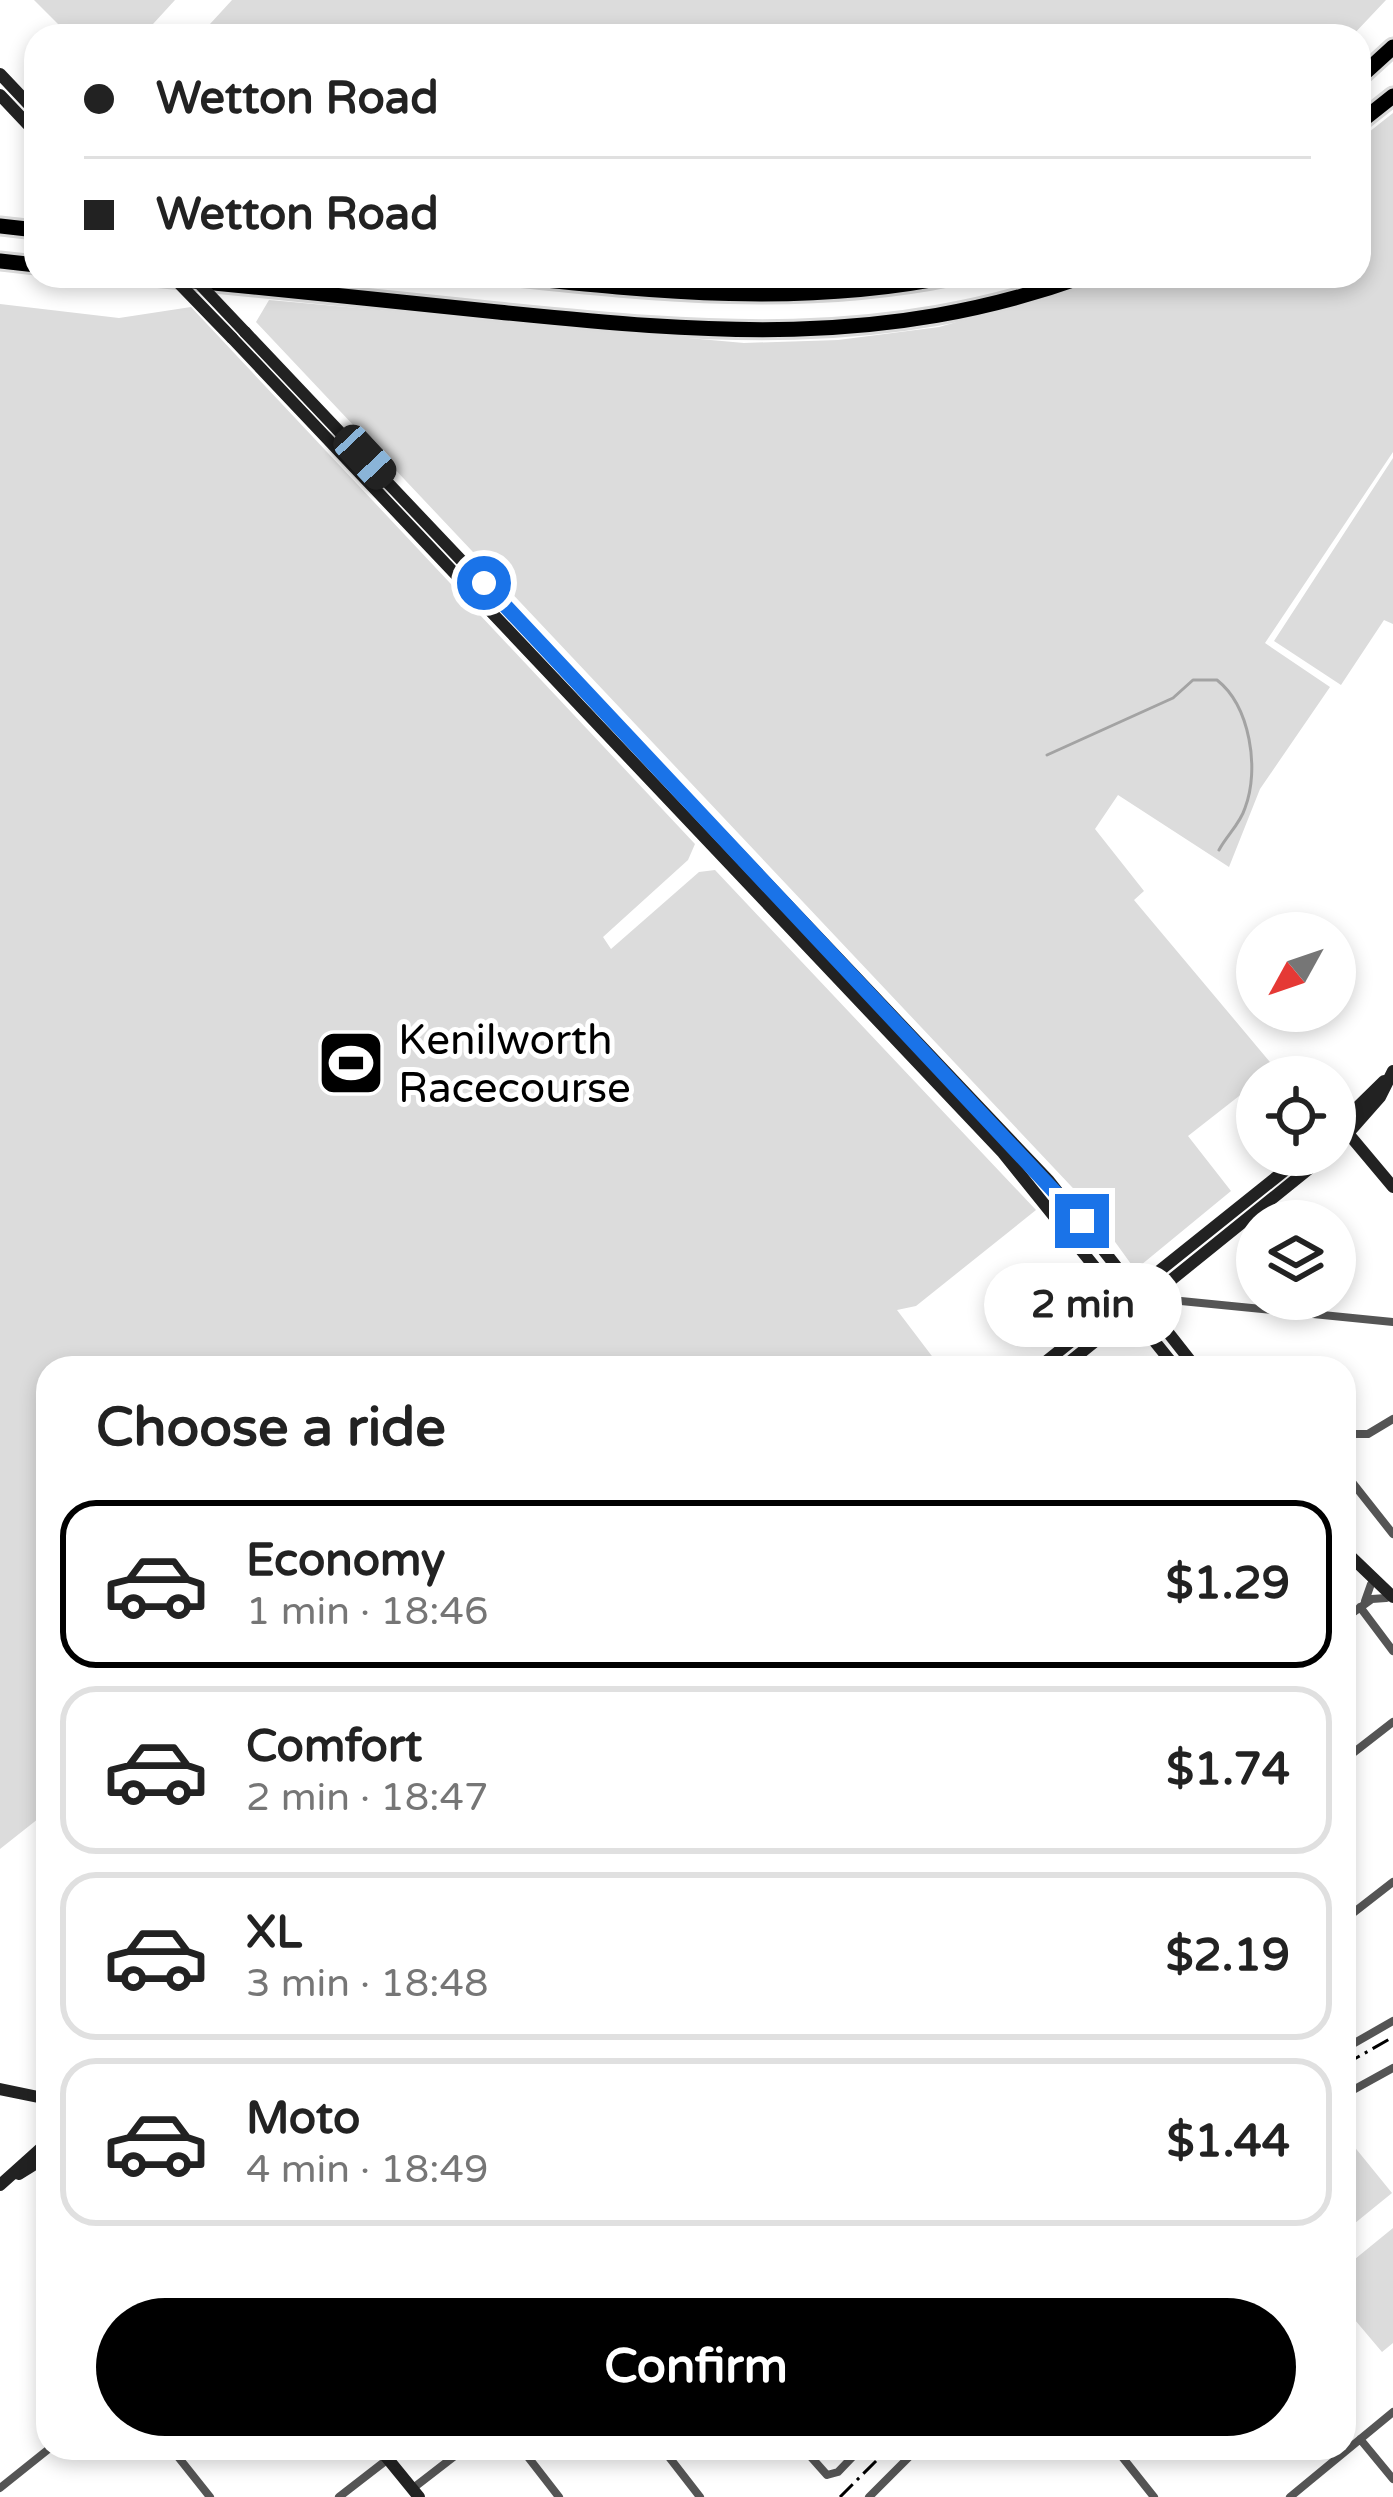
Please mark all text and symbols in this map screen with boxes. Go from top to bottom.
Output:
text: Wetton Road [156,72,439,126]
text: Wetton Road [156,188,439,242]
car [327,418,403,496]
route start [457,556,511,610]
north arrow [1236,912,1356,1032]
map controls [1236,912,1356,1320]
place label: Kenilworth Racecourse [398,1015,631,1114]
sports icon: Kenilworth Racecourse [316,1028,386,1098]
button: locate [1236,1056,1356,1176]
route end [1055,1194,1109,1248]
button: layers [1236,1200,1356,1320]
callout: 2 min [983,1263,1181,1347]
text: 2 min [1031,1281,1135,1328]
text: Choose a ride [96,1395,446,1460]
icon: car [102,1530,210,1638]
text: Economy [246,1534,445,1588]
text: $1.29 [1166,1557,1290,1611]
text: 1 min · 18:46 [246,1588,488,1635]
icon: car [102,1716,210,1824]
text: Comfort [246,1720,422,1774]
text: $1.74 [1166,1743,1290,1797]
text: 2 min · 18:47 [246,1774,488,1821]
icon: car [102,1902,210,2010]
text: XL [246,1906,302,1960]
text: $2.19 [1166,1929,1290,1983]
text: 3 min · 18:48 [246,1960,488,2007]
icon: car [102,2088,210,2196]
text: Moto [246,2092,360,2146]
text: $1.44 [1167,2115,1290,2169]
text: 4 min · 18:49 [246,2146,488,2193]
button: Confirm [96,2298,1296,2436]

